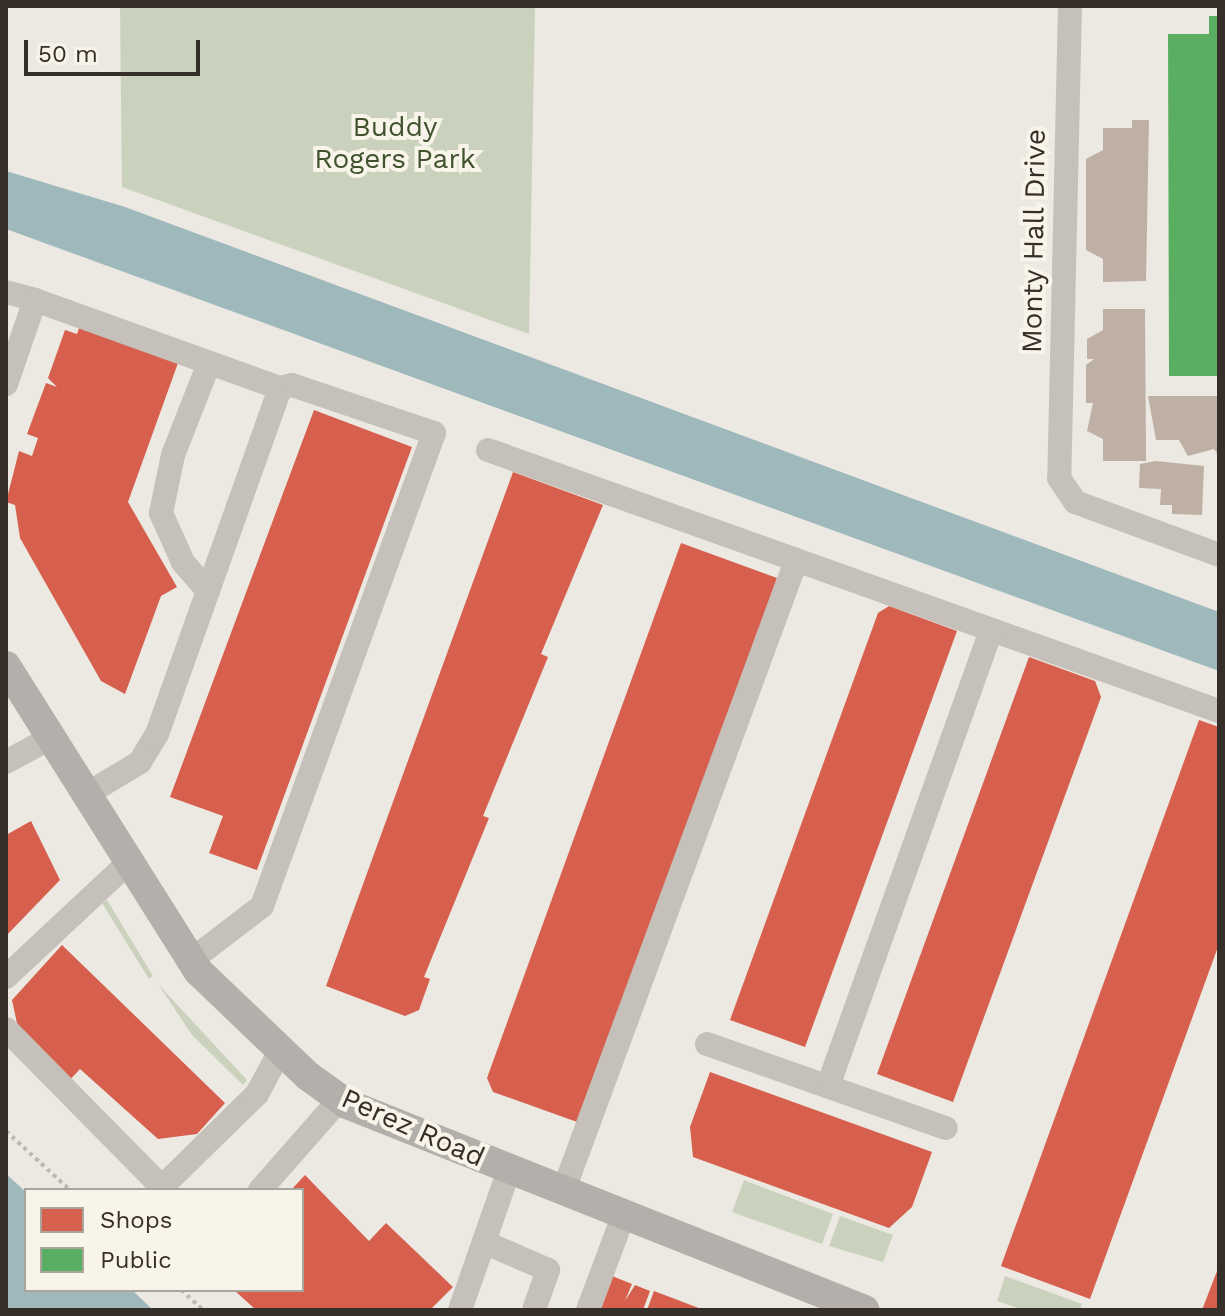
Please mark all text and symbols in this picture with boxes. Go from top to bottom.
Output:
scale bar [28,24,204,74]
text: 50 m [38,40,98,68]
park label: Buddy Rogers Park [314,110,476,176]
street label: Monty Hall Drive [1015,128,1053,354]
street label: Perez Road [336,1082,490,1174]
legend [24,1188,304,1292]
text: Shops [100,1206,172,1234]
text: Public [100,1246,172,1274]

